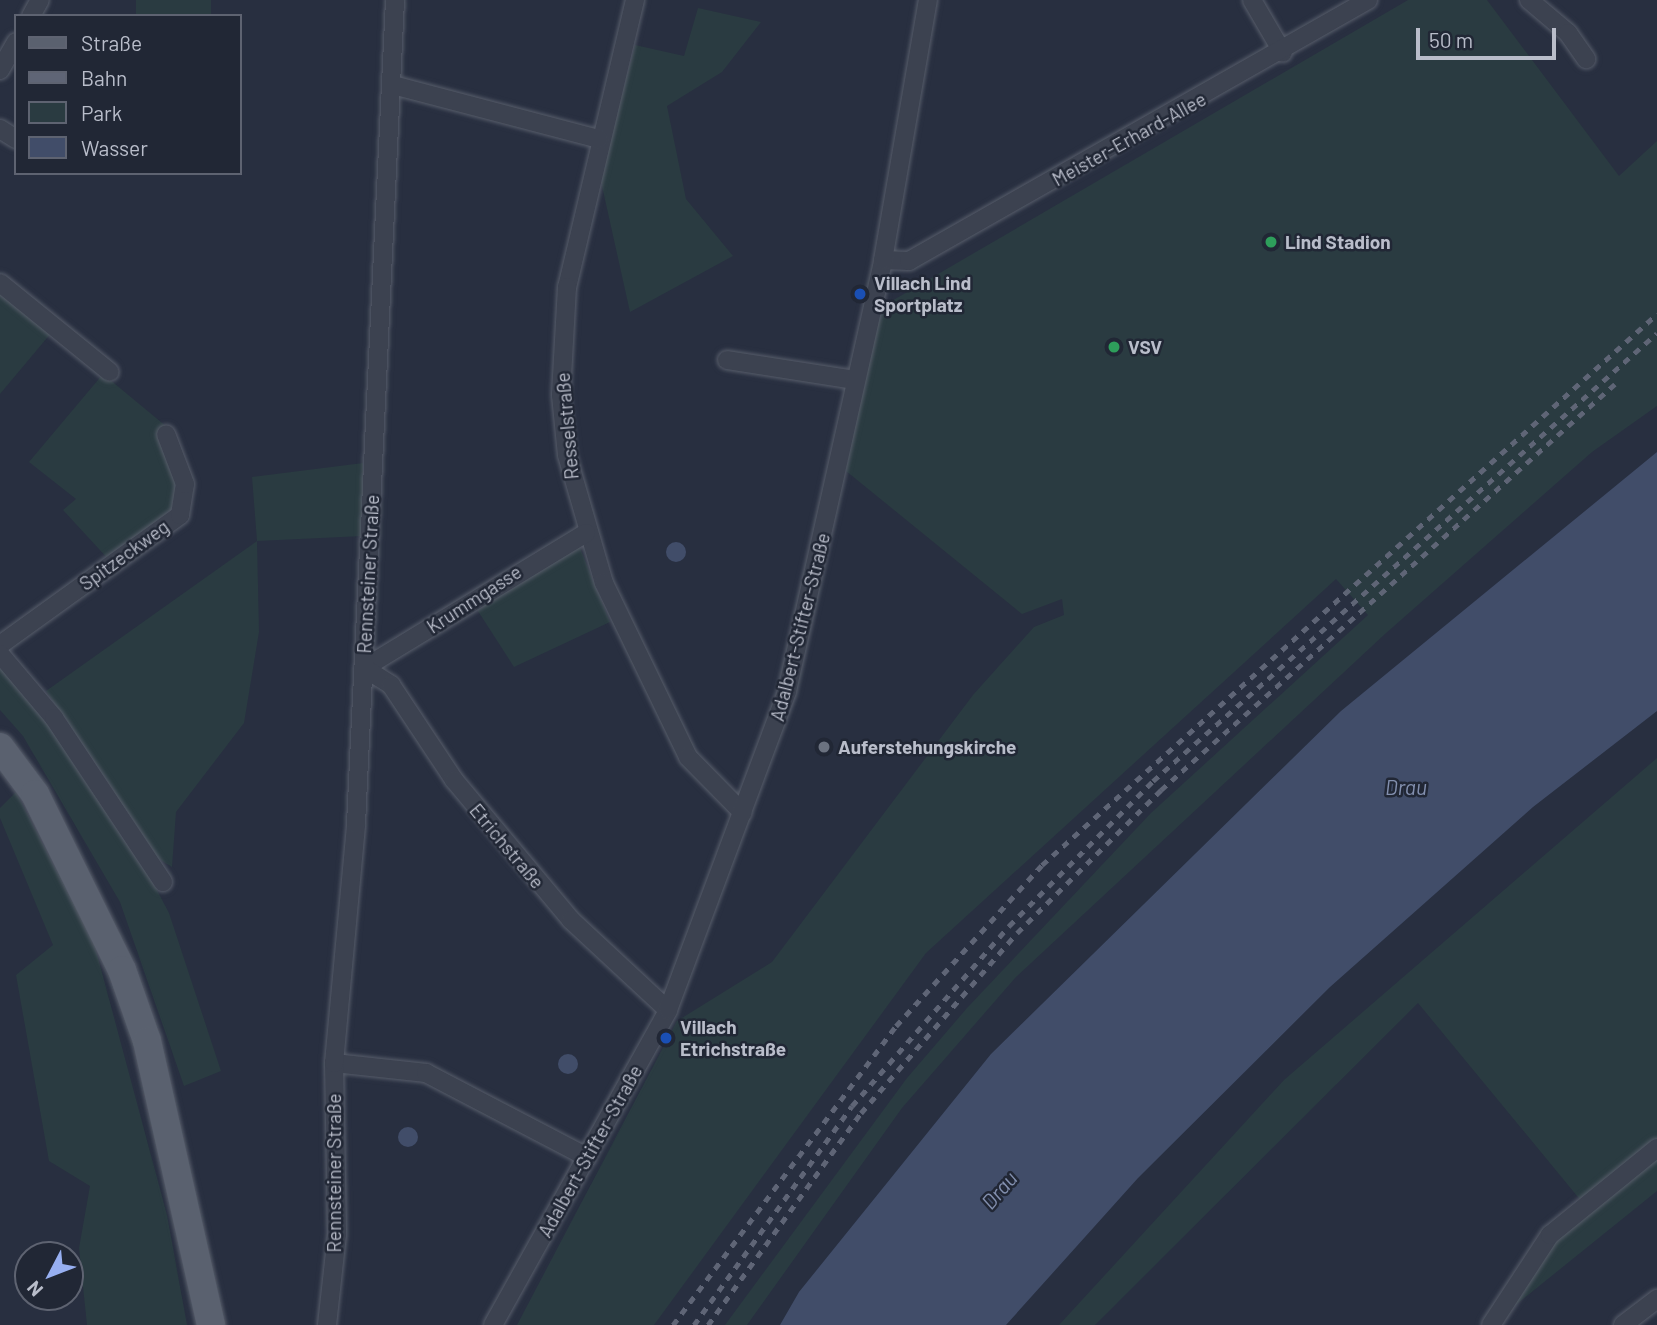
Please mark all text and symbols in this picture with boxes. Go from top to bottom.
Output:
legend [14,14,242,175]
scale bar [1419,14,1559,58]
text: 50 m [1429,27,1473,52]
text: Straße [81,30,142,55]
text: Bahn [81,65,127,90]
street label: Meister-Erhard-Allee [1048,87,1210,191]
text: Park [81,100,122,125]
text: Wasser [81,135,148,160]
place label: Lind Stadion [1285,231,1391,253]
marker: Lind Stadion [1263,234,1279,250]
place label: Villach Lind Sportplatz [874,272,971,316]
marker: Villach Lind Sportplatz [852,286,868,302]
place label: VSV [1128,336,1162,358]
marker: VSV [1106,339,1122,355]
street label: Resselstraße [551,372,583,480]
street label: Rennsteiner Straße [352,494,384,654]
street label: Spitzeckweg [75,515,173,595]
street label: Adalbert-Stifter-Straße [766,530,834,724]
street label: Krummgasse [422,560,526,638]
place label: Auferstehungskirche [838,736,1016,758]
marker: Auferstehungskirche [816,739,832,755]
water label: Drau [1385,774,1427,800]
street label: Etrichstraße [465,799,549,893]
place label: Villach Etrichstraße [680,1016,786,1060]
marker: Villach Etrichstraße [658,1030,674,1046]
street label: Adalbert-Stifter-Straße [533,1061,647,1241]
street label: Rennsteiner Straße [323,1093,345,1253]
water label: Drau [976,1166,1022,1214]
north arrow [14,1241,84,1311]
text: N [22,1277,47,1301]

